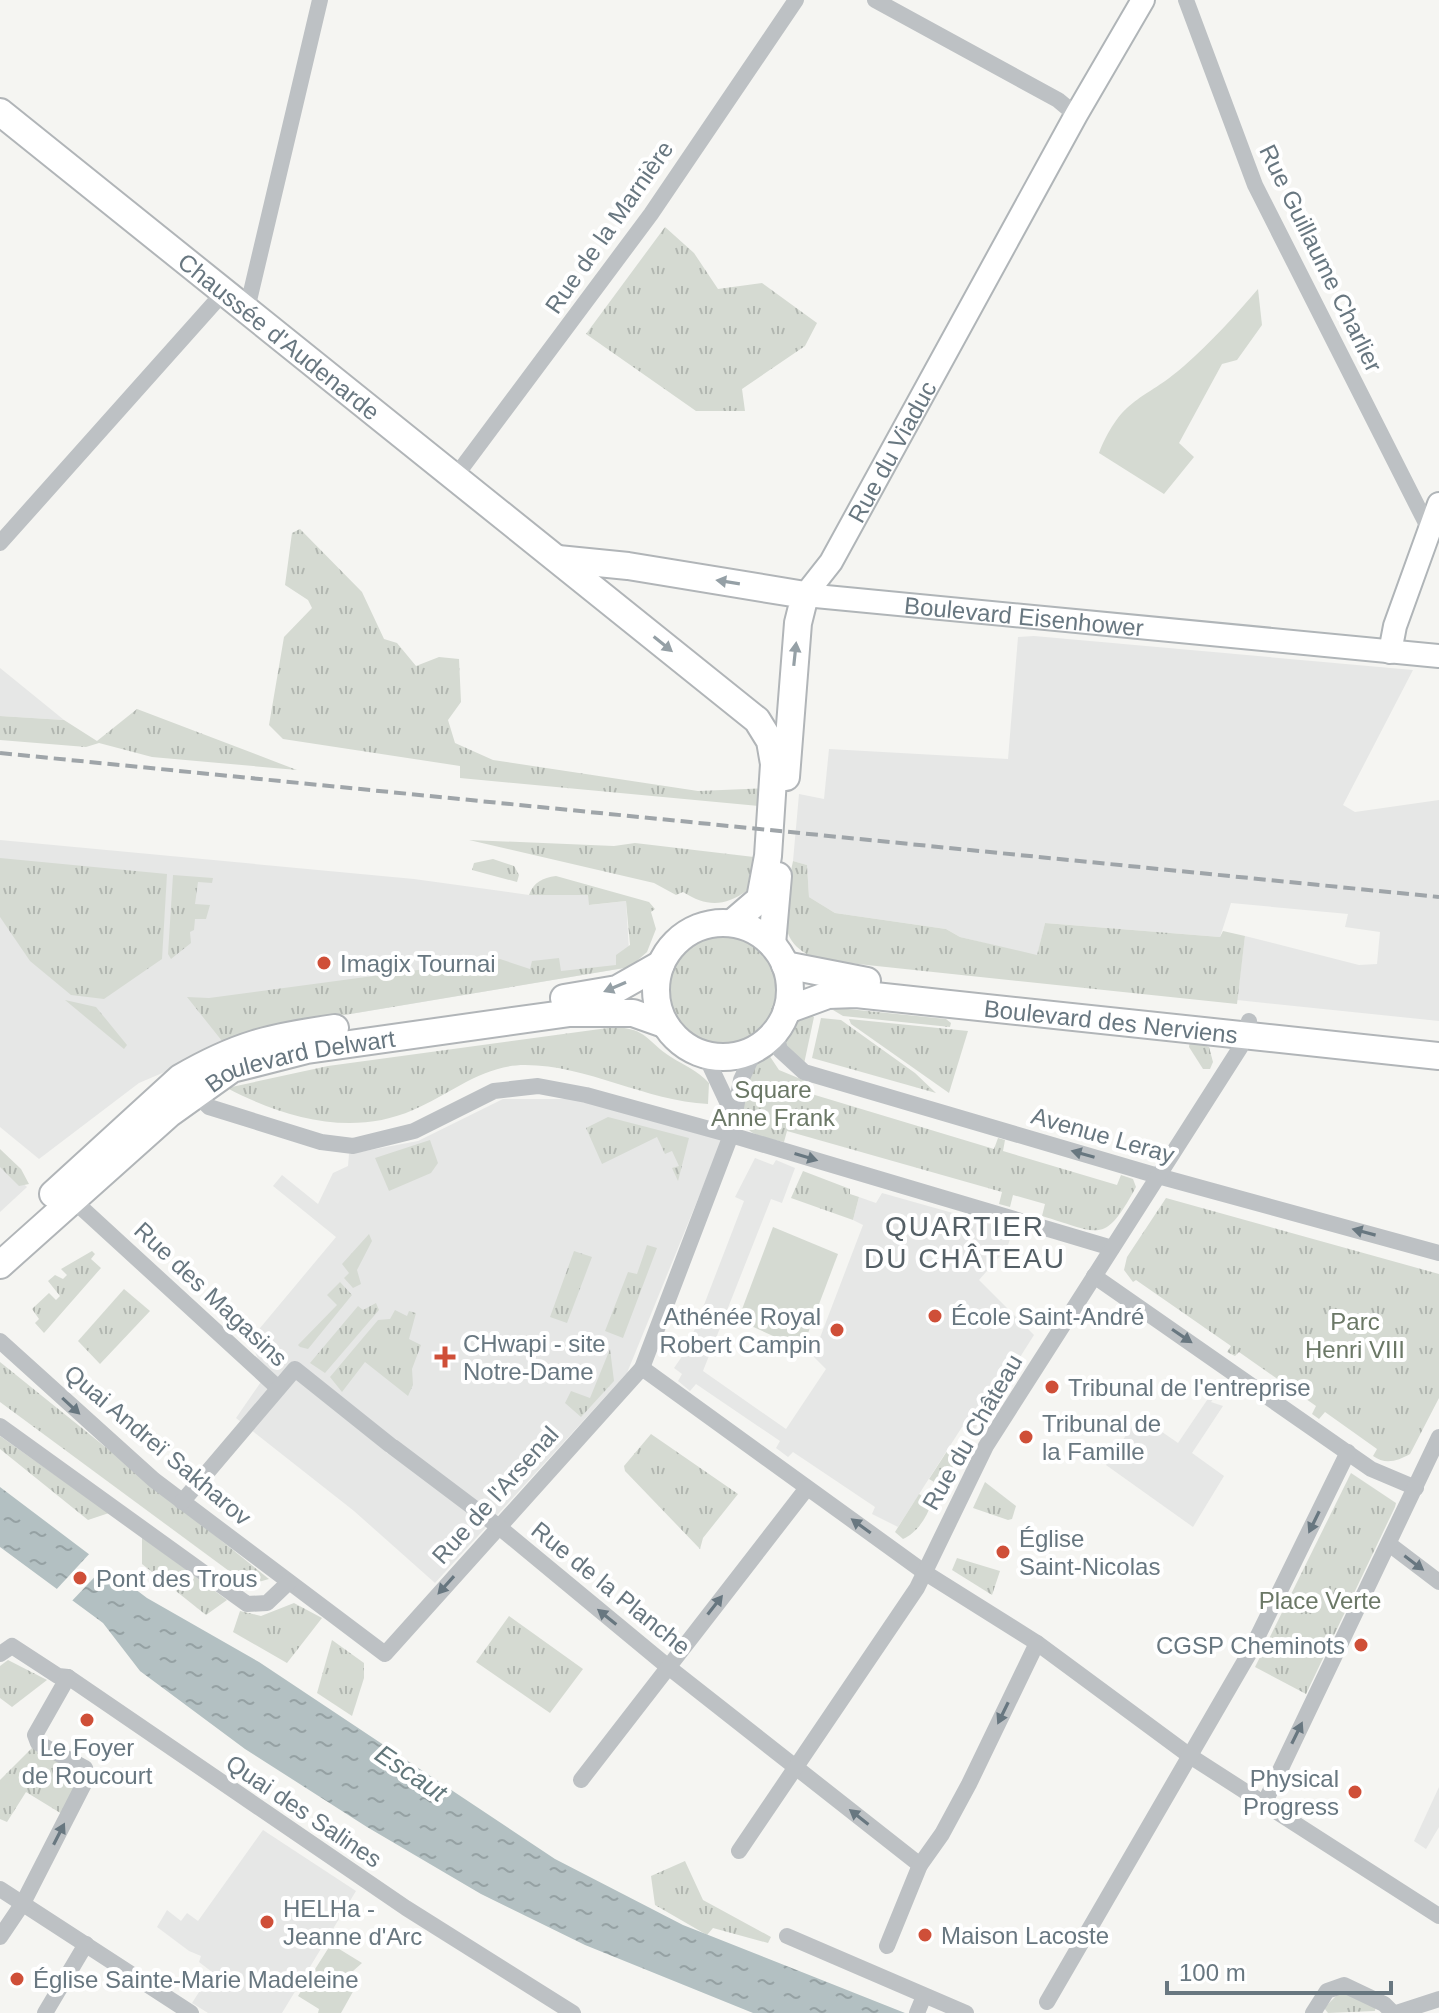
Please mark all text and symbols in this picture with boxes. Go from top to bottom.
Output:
street label: Rue de la Marnière [539,136,679,318]
street label: Rue Guillaume Charlier [1254,140,1388,376]
street label: Chaussée d'Audenarde [173,247,385,425]
street label: Rue du Viaduc [842,376,941,527]
one-way arrow [716,575,741,588]
street label: Boulevard Eisenhower [903,591,1145,641]
one-way arrow [653,635,673,652]
one-way arrow [789,641,802,666]
place label: Imagix Tournai [340,950,496,977]
marker: Imagix Tournai [315,954,333,972]
one-way arrow [604,981,627,994]
street label: Boulevard des Nerviens [983,994,1239,1048]
street label: Boulevard Delwart [200,1024,397,1098]
park label: Square Anne Frank [711,1076,836,1131]
street label: Avenue Leray [1028,1102,1178,1168]
one-way arrow [1071,1147,1095,1160]
one-way arrow [795,1151,819,1164]
district label: QUARTIER DU CHÂTEAU [864,1211,1066,1274]
street label: Rue des Magasins [129,1216,293,1372]
one-way arrow [1351,1226,1376,1238]
place label: Athénée Royal Robert Campin [660,1303,821,1358]
place label: École Saint-André [951,1303,1144,1330]
marker: École Saint-André [926,1307,944,1325]
park label: Parc Henri VIII [1305,1308,1405,1363]
marker: Athénée Royal Robert Campin [828,1321,846,1339]
one-way arrow [1171,1328,1192,1343]
place label: CHwapi - site Notre-Dame [463,1330,606,1385]
marker: CHwapi - site Notre-Dame [434,1346,456,1368]
street label: Rue du Château [917,1350,1027,1514]
street label: Quai Andreï Sakharov [59,1359,257,1531]
place label: Tribunal de l'entreprise [1068,1374,1310,1401]
marker: Tribunal de l'entreprise [1043,1378,1061,1396]
one-way arrow [62,1396,81,1414]
place label: Tribunal de la Famille [1042,1410,1161,1465]
street label: Rue de l'Arsenal [426,1421,564,1569]
marker: Tribunal de la Famille [1017,1428,1035,1446]
one-way arrow [1307,1511,1321,1534]
street label: Rue de la Planche [526,1516,696,1660]
one-way arrow [851,1519,871,1535]
place label: Église Saint-Nicolas [1019,1525,1160,1580]
marker: Église Saint-Nicolas [994,1543,1012,1561]
one-way arrow [1404,1555,1424,1571]
place label: Pont des Trous [96,1565,257,1592]
marker: Pont des Trous [71,1569,89,1587]
one-way arrow [438,1575,456,1594]
park label: Place Verte [1259,1587,1381,1614]
one-way arrow [707,1595,723,1615]
one-way arrow [597,1609,617,1626]
place label: CGSP Cheminots [1156,1632,1345,1659]
marker: CGSP Cheminots [1352,1636,1370,1654]
one-way arrow [996,1701,1010,1724]
marker: Le Foyer de Roucourt [78,1711,96,1729]
one-way arrow [1290,1722,1304,1745]
place label: Le Foyer de Roucourt [22,1734,153,1789]
water label: Escaut [370,1738,454,1809]
street label: Quai des Salines [221,1749,387,1873]
place label: Physical Progress [1243,1765,1339,1820]
marker: Physical Progress [1346,1783,1364,1801]
one-way arrow [849,1809,869,1825]
one-way arrow [52,1822,65,1845]
place label: HELHa - Jeanne d'Arc [283,1895,422,1950]
marker: HELHa - Jeanne d'Arc [258,1913,276,1931]
place label: Maison Lacoste [941,1922,1109,1949]
marker: Maison Lacoste [916,1926,934,1944]
scale bar [1167,1945,1391,1995]
text: 100 m [1179,1959,1246,1986]
place label: Église Sainte-Marie Madeleine [33,1966,359,1993]
marker: Église Sainte-Marie Madeleine [8,1970,26,1988]

